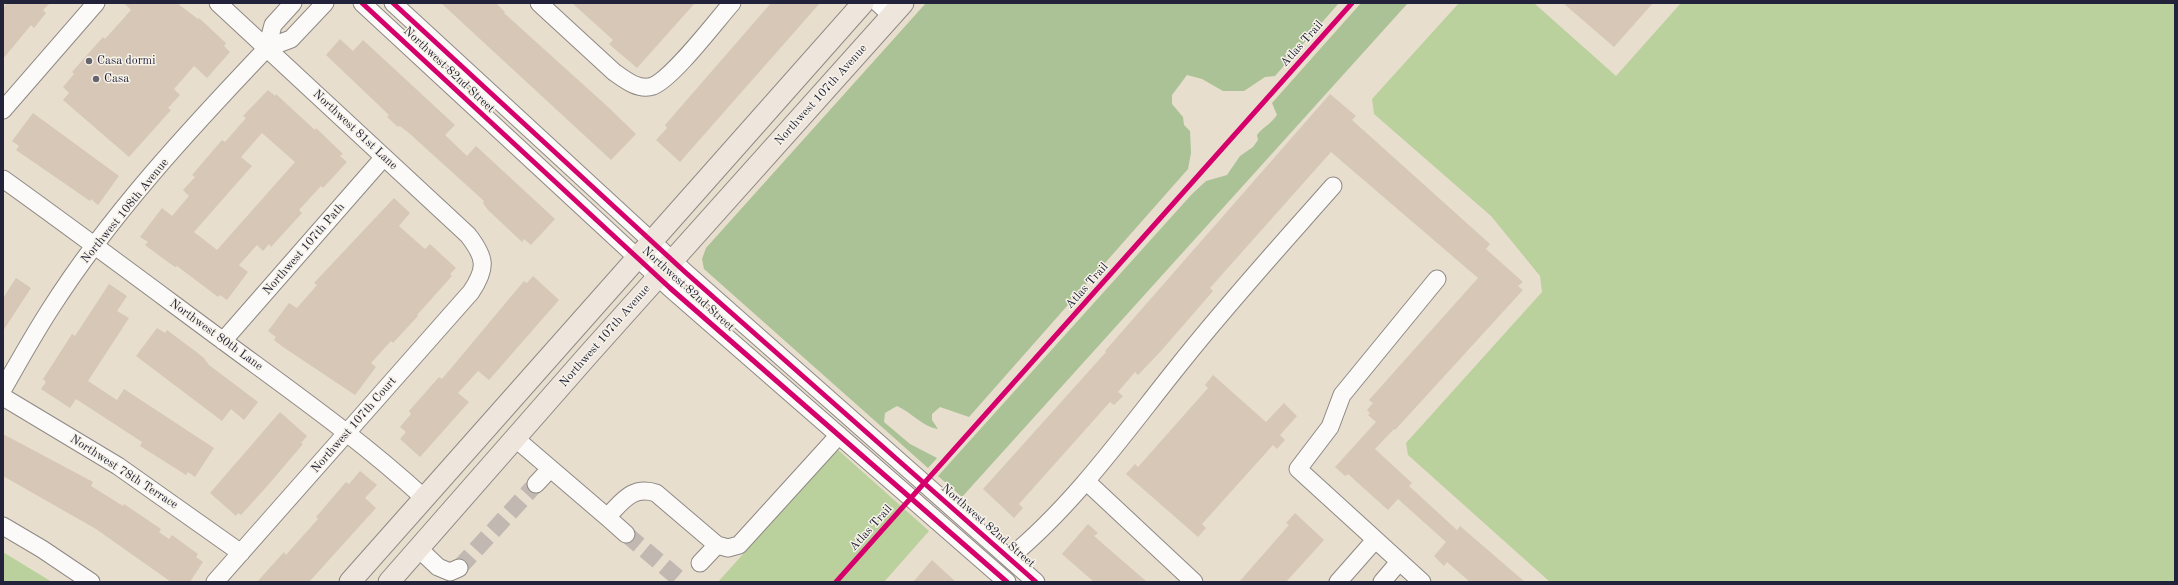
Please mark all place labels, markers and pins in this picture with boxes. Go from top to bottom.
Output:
place label: Casa dormi [97,54,155,68]
marker: Casa dormi [84,56,94,66]
place label: Casa [104,72,129,86]
marker: Casa [91,74,101,84]

